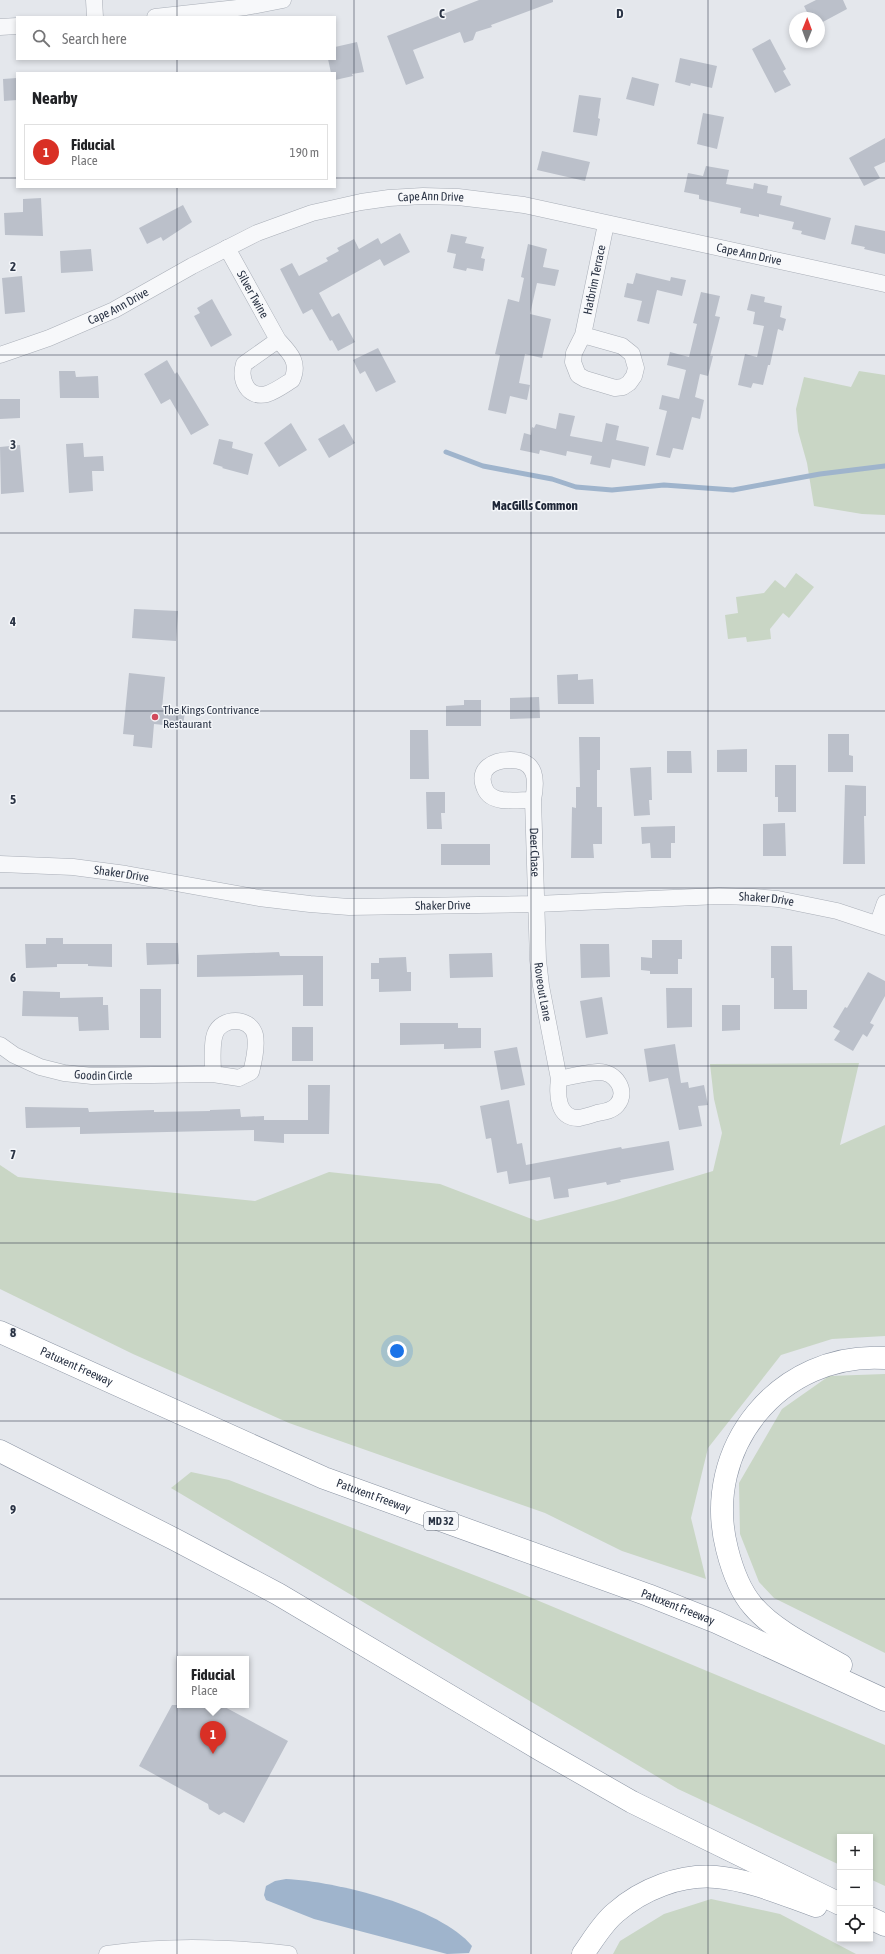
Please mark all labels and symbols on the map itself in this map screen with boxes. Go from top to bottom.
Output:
text: C [439,6,445,21]
text: D [616,6,624,21]
north arrow [789,12,825,48]
street label: Cape Ann Drive [397,189,465,205]
street label: Cape Ann Drive [715,240,783,268]
street label: Hatbrim Terrace [580,244,608,316]
text: 2 [10,259,16,274]
street label: Silver Twine [234,268,272,321]
street label: Cape Ann Drive [86,285,151,327]
text: 3 [10,437,16,452]
district label: MacGills Common [492,498,578,513]
text: 4 [9,614,16,629]
place label: The Kings Contrivance Restaurant [163,703,259,731]
marker: The Kings Contrivance Restaurant [150,712,160,722]
text: 5 [10,792,16,807]
street label: Deer Chase [527,827,542,877]
street label: Shaker Drive [93,863,150,885]
street label: Shaker Drive [739,890,795,909]
street label: Shaker Drive [415,898,471,913]
street label: Roveout Lane [531,961,555,1023]
text: 6 [10,970,16,985]
street label: Goodin Circle [73,1067,133,1083]
text: 7 [10,1147,16,1162]
text: 8 [10,1325,16,1340]
your location [387,1341,407,1361]
street label: Patuxent Freeway [38,1344,115,1389]
street label: Patuxent Freeway [334,1476,413,1516]
text: 9 [10,1502,16,1517]
road number: MD 32 [424,1512,458,1530]
street label: Patuxent Freeway [639,1586,717,1628]
pin: 1 [200,1721,226,1754]

